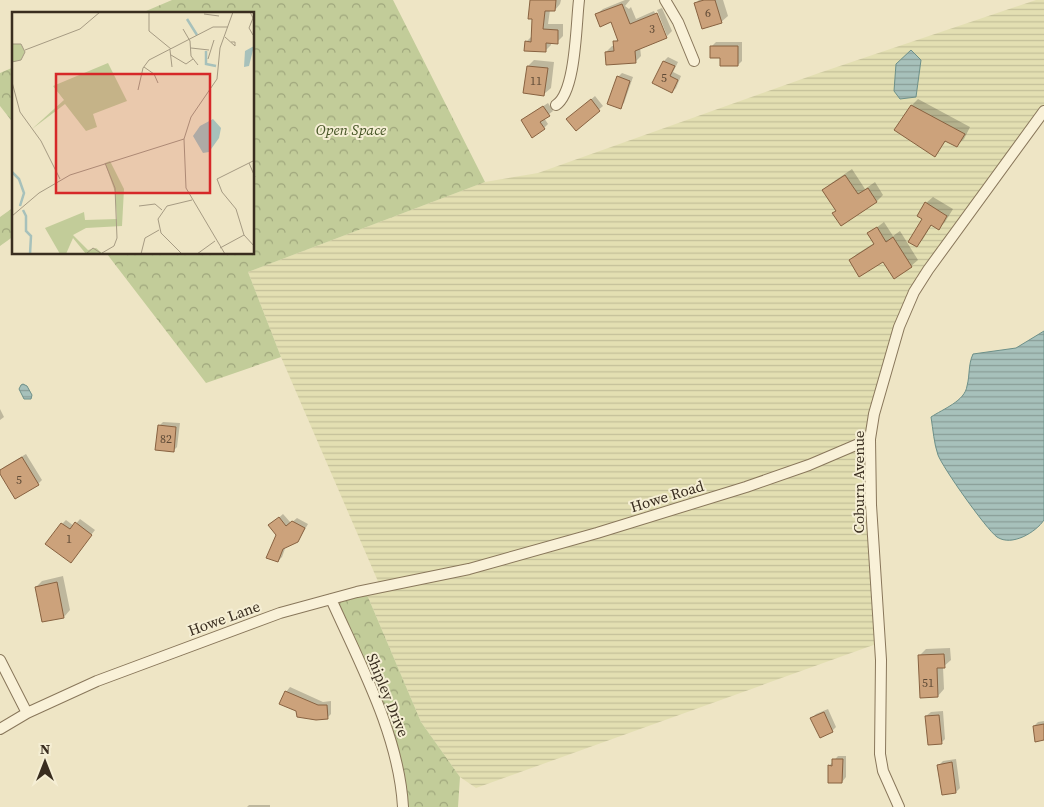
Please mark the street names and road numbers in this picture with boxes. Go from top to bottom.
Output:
street label: Coburn Avenue [848,430,869,533]
street label: Howe Road [628,475,707,517]
street label: Howe Lane [185,595,263,641]
street label: Shipley Drive [362,650,414,740]

